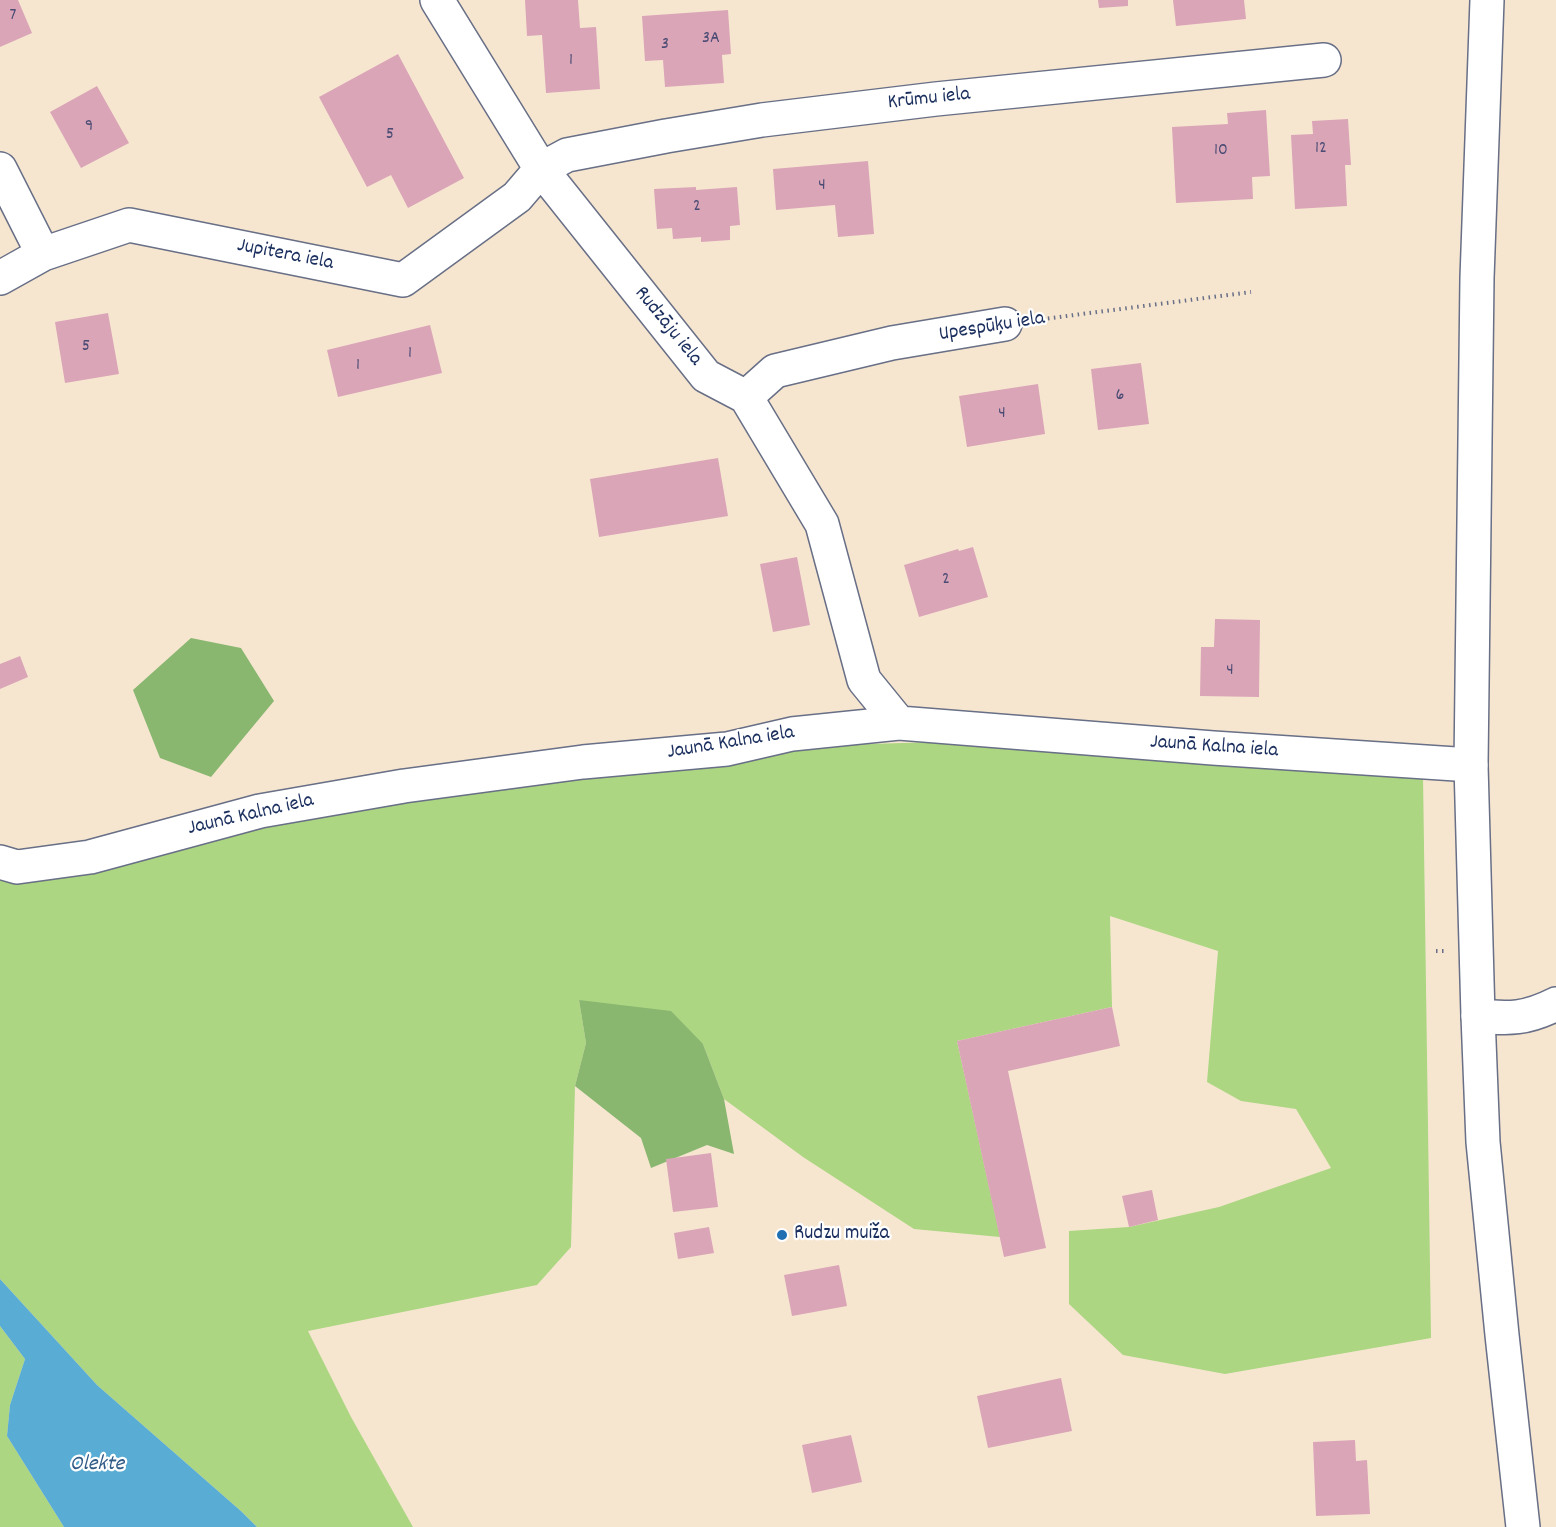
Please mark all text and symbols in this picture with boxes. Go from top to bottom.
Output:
house number: 7 [10,6,16,28]
house number: 3A [702,29,720,51]
house number: 3 [661,35,669,57]
house number: 1 [569,51,573,73]
street label: Krūmu iela [887,83,971,117]
house number: 9 [85,117,93,139]
house number: 5 [386,125,394,147]
house number: 12 [1315,139,1327,161]
house number: 10 [1214,141,1228,163]
house number: 4 [818,176,826,198]
house number: 2 [693,197,701,219]
street label: Jupitera iela [235,234,335,278]
street label: Rudzāju iela [627,282,707,372]
street label: Upespūķu iela [937,307,1047,349]
house number: 5 [82,337,90,359]
house number: 1 [408,344,412,366]
house number: 1 [356,356,360,378]
house number: 6 [1116,386,1124,408]
house number: 4 [998,404,1006,426]
house number: 2 [942,570,950,592]
house number: 4 [1226,661,1234,683]
street label: Jaunā Kalna iela [666,722,796,766]
street label: Jaunā Kalna iela [1149,731,1279,765]
street label: Jaunā Kalna iela [186,789,316,843]
place label: Rudzu muiža [794,1222,889,1248]
marker: Rudzu muiža [775,1228,789,1242]
water label: Olekte [70,1453,124,1479]

